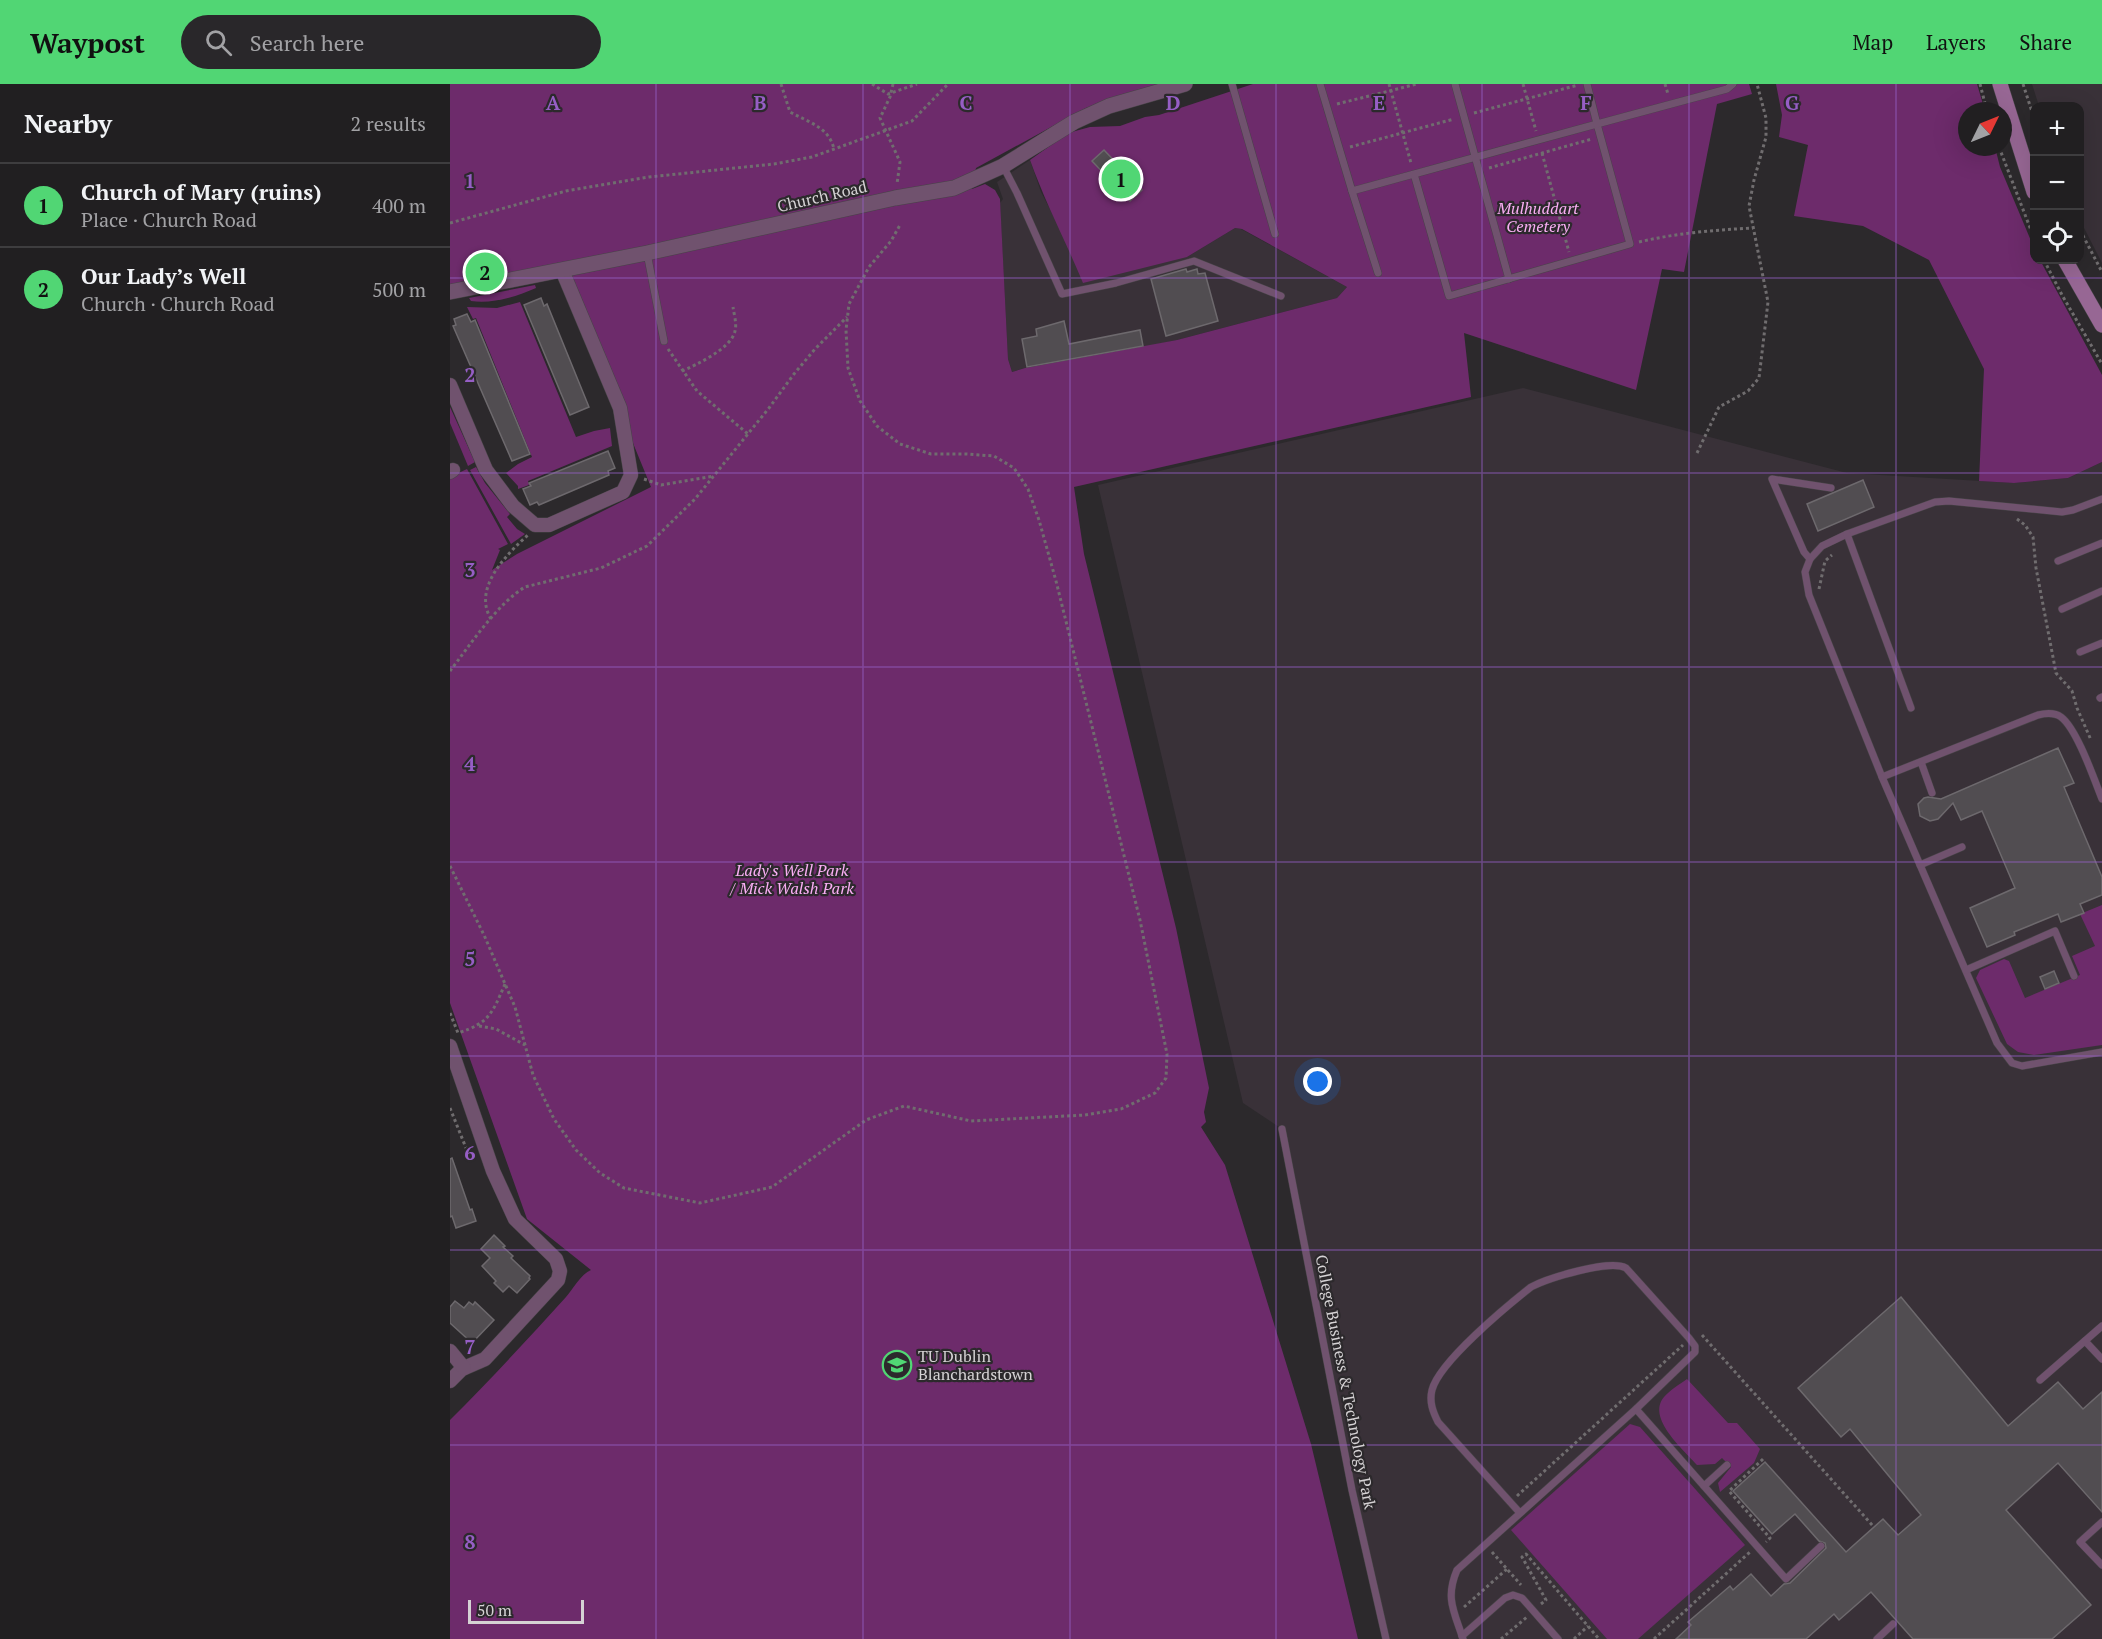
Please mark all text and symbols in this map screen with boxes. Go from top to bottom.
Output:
search box [181,15,601,69]
text: Waypost [30,24,145,61]
icon: search [202,26,235,59]
text: Search here [250,28,364,57]
text: Map [1852,28,1893,56]
text: Layers [1926,28,1986,56]
text: Share [2019,28,2072,56]
text: A [546,89,561,116]
text: B [754,89,767,116]
text: C [959,89,973,116]
text: D [1166,89,1180,116]
text: E [1373,89,1385,116]
text: F [1580,89,1592,116]
text: G [1785,89,1799,116]
north arrow [1958,102,2012,156]
map controls [2030,102,2084,264]
button: + [2030,102,2084,156]
text: Nearby [24,106,112,140]
text: 2 results [351,110,426,137]
pin: 1 [1102,156,1140,202]
button: − [2030,156,2084,210]
text: 1 [464,167,476,194]
street label: Church Road [775,175,869,217]
text: Church of Mary (ruins) [81,177,321,206]
text: 1 [38,192,49,219]
text: 400 m [372,192,426,219]
park label: Mulhuddart Cemetery [1496,197,1579,237]
text: Place · Church Road [81,206,257,233]
button: locate [2030,210,2084,264]
pin: 2 [465,250,504,294]
text: Our Lady’s Well [81,261,246,290]
text: 2 [38,276,49,303]
text: 500 m [372,276,426,303]
text: Church · Church Road [81,290,275,317]
text: 2 [464,361,476,388]
text: 3 [464,556,476,583]
text: 4 [464,750,476,777]
park label: Lady's Well Park / Mick Walsh Park [729,859,854,899]
text: 5 [464,945,476,972]
your location [1303,1067,1332,1096]
text: 6 [464,1139,476,1166]
street label: College Business & Technology Park [1311,1253,1382,1512]
text: 7 [464,1333,476,1360]
place label: TU Dublin Blanchardstown [918,1345,1033,1385]
school or university icon: TU Dublin Blanchardstown [881,1349,913,1381]
text: 8 [464,1528,476,1555]
scale bar [468,1597,584,1624]
text: 50 m [477,1599,512,1621]

